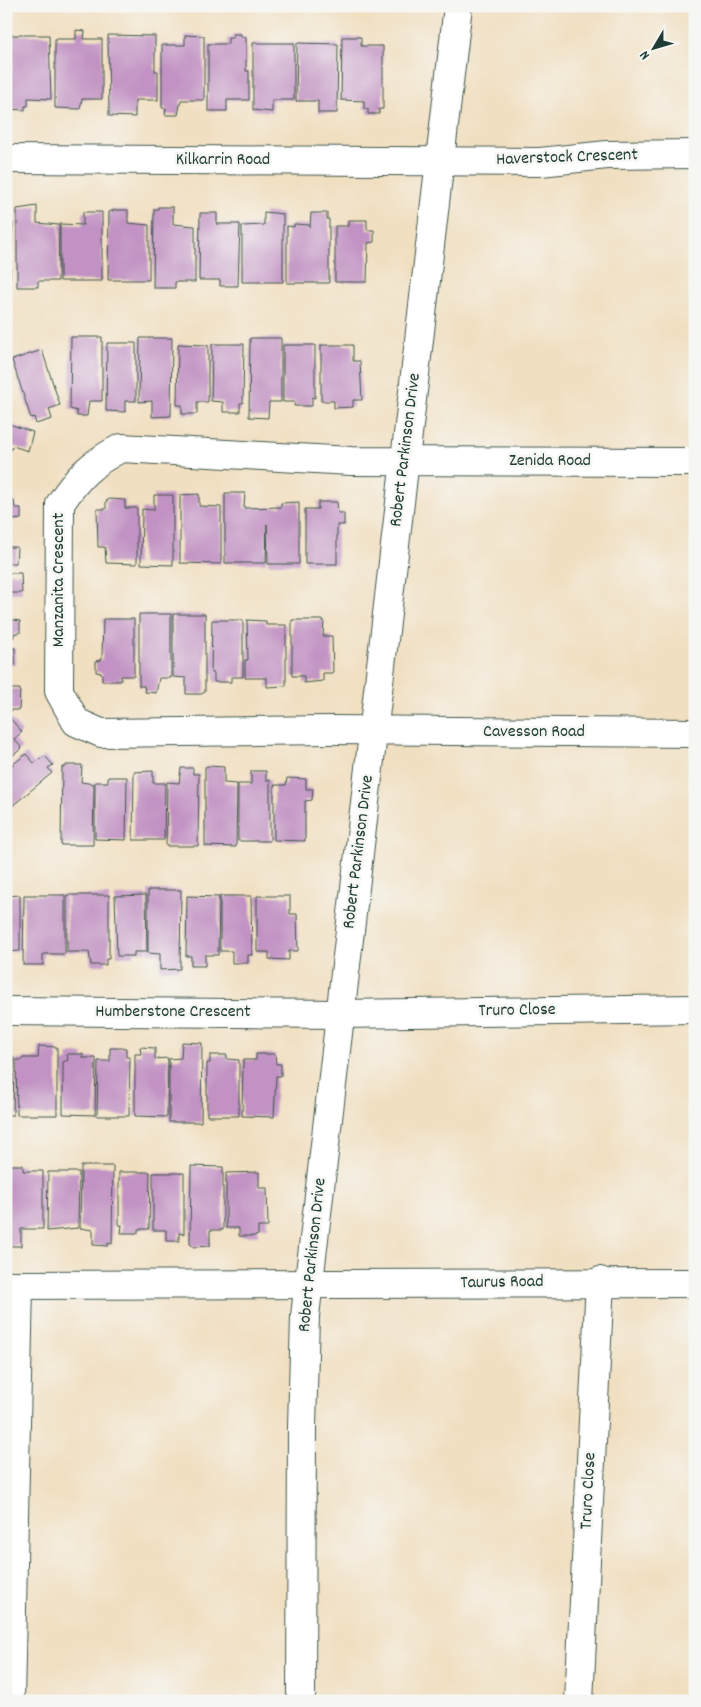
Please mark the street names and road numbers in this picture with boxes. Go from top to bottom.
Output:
street label: Haverstock Crescent [496,143,639,173]
street label: Kilkarrin Road [176,148,270,173]
street label: Robert Parkinson Drive [384,372,428,528]
street label: Zenida Road [509,449,591,474]
street label: Manzanita Crescent [47,512,72,647]
street label: Cavesson Road [483,720,585,745]
street label: Robert Parkinson Drive [337,774,381,930]
street label: Truro Close [478,998,556,1024]
street label: Humberstone Crescent [95,1000,251,1025]
street label: Robert Parkinson Drive [292,1177,334,1333]
street label: Taurus Road [460,1270,544,1296]
street label: Truro Close [574,1452,604,1530]

